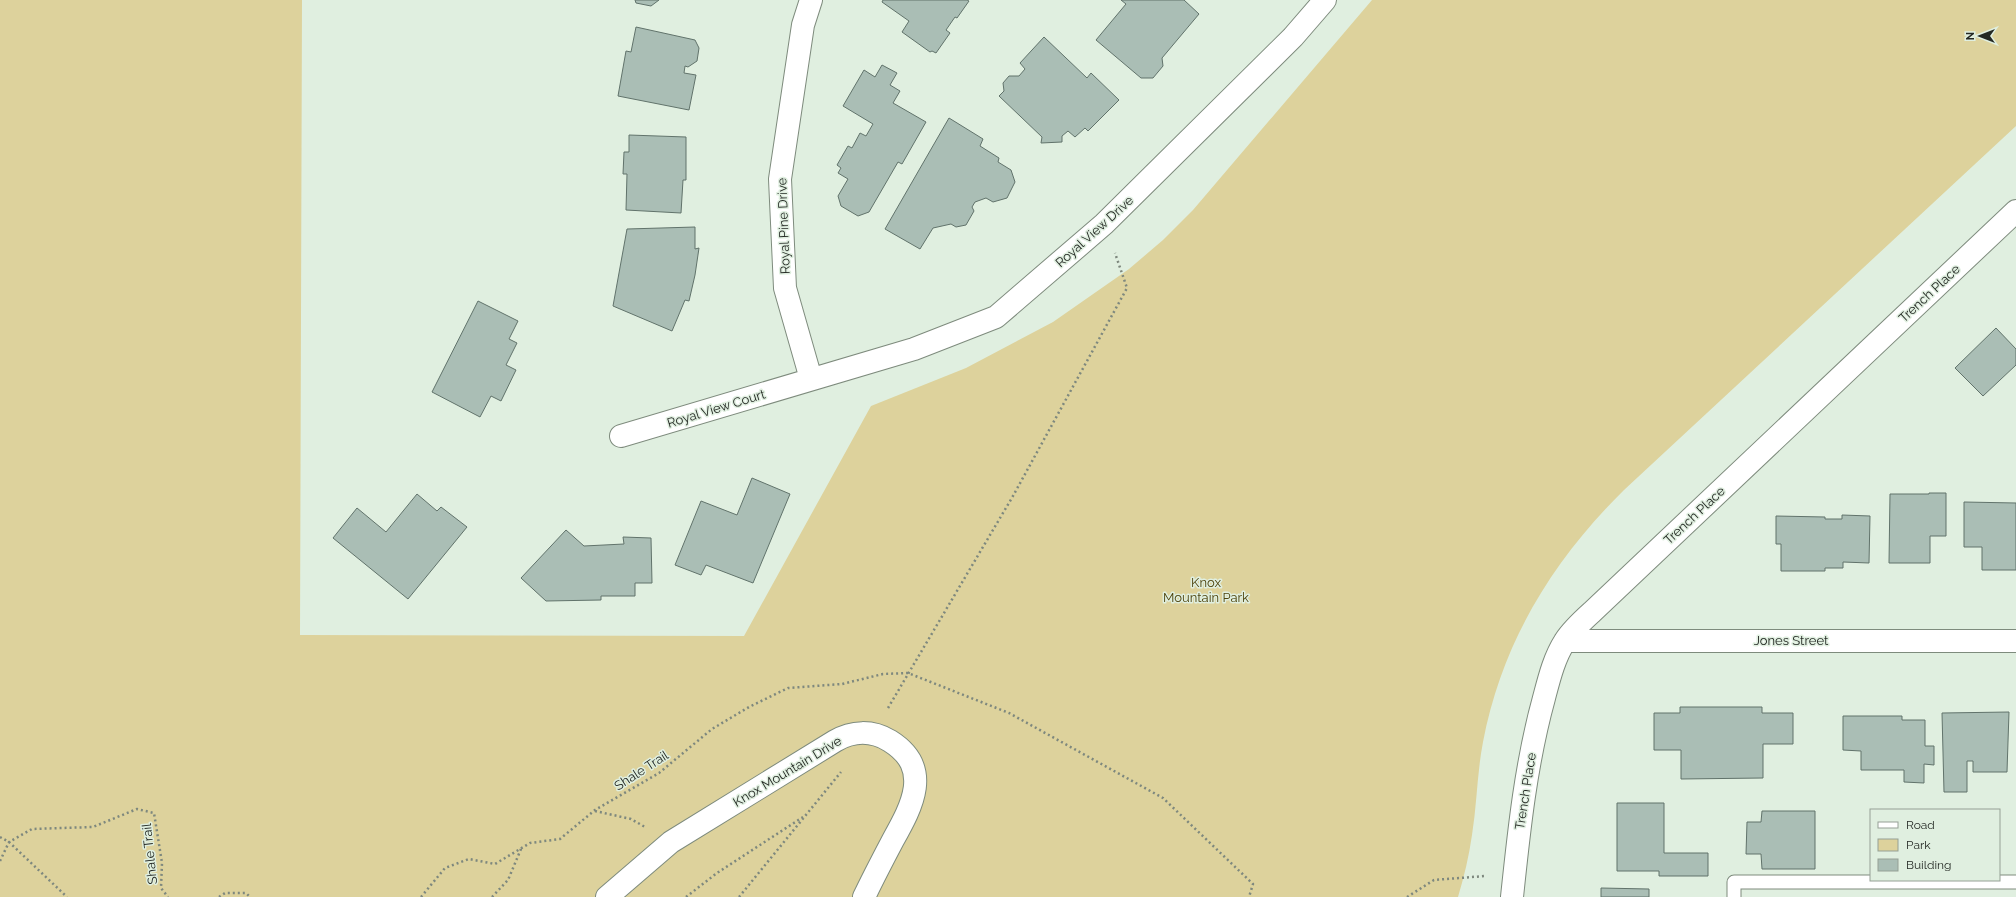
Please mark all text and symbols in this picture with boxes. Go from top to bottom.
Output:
north arrow [1960,16,2000,56]
text: N [1964,32,1977,40]
street label: Royal Pine Drive [774,177,793,275]
street label: Royal View Drive [1052,192,1137,270]
street label: Trench Place [1896,261,1963,325]
street label: Royal View Court [665,386,768,431]
street label: Trench Place [1661,483,1728,547]
park label: Knox Mountain Park [1163,575,1249,605]
street label: Jones Street [1754,633,1829,648]
street label: Knox Mountain Drive [730,733,844,810]
street label: Shale Trail [611,747,671,793]
street label: Trench Place [1512,751,1539,831]
legend [1870,809,2000,881]
text: Road [1906,818,1935,832]
street label: Shale Trail [139,822,160,885]
text: Park [1906,838,1931,852]
text: Building [1906,858,1952,872]

